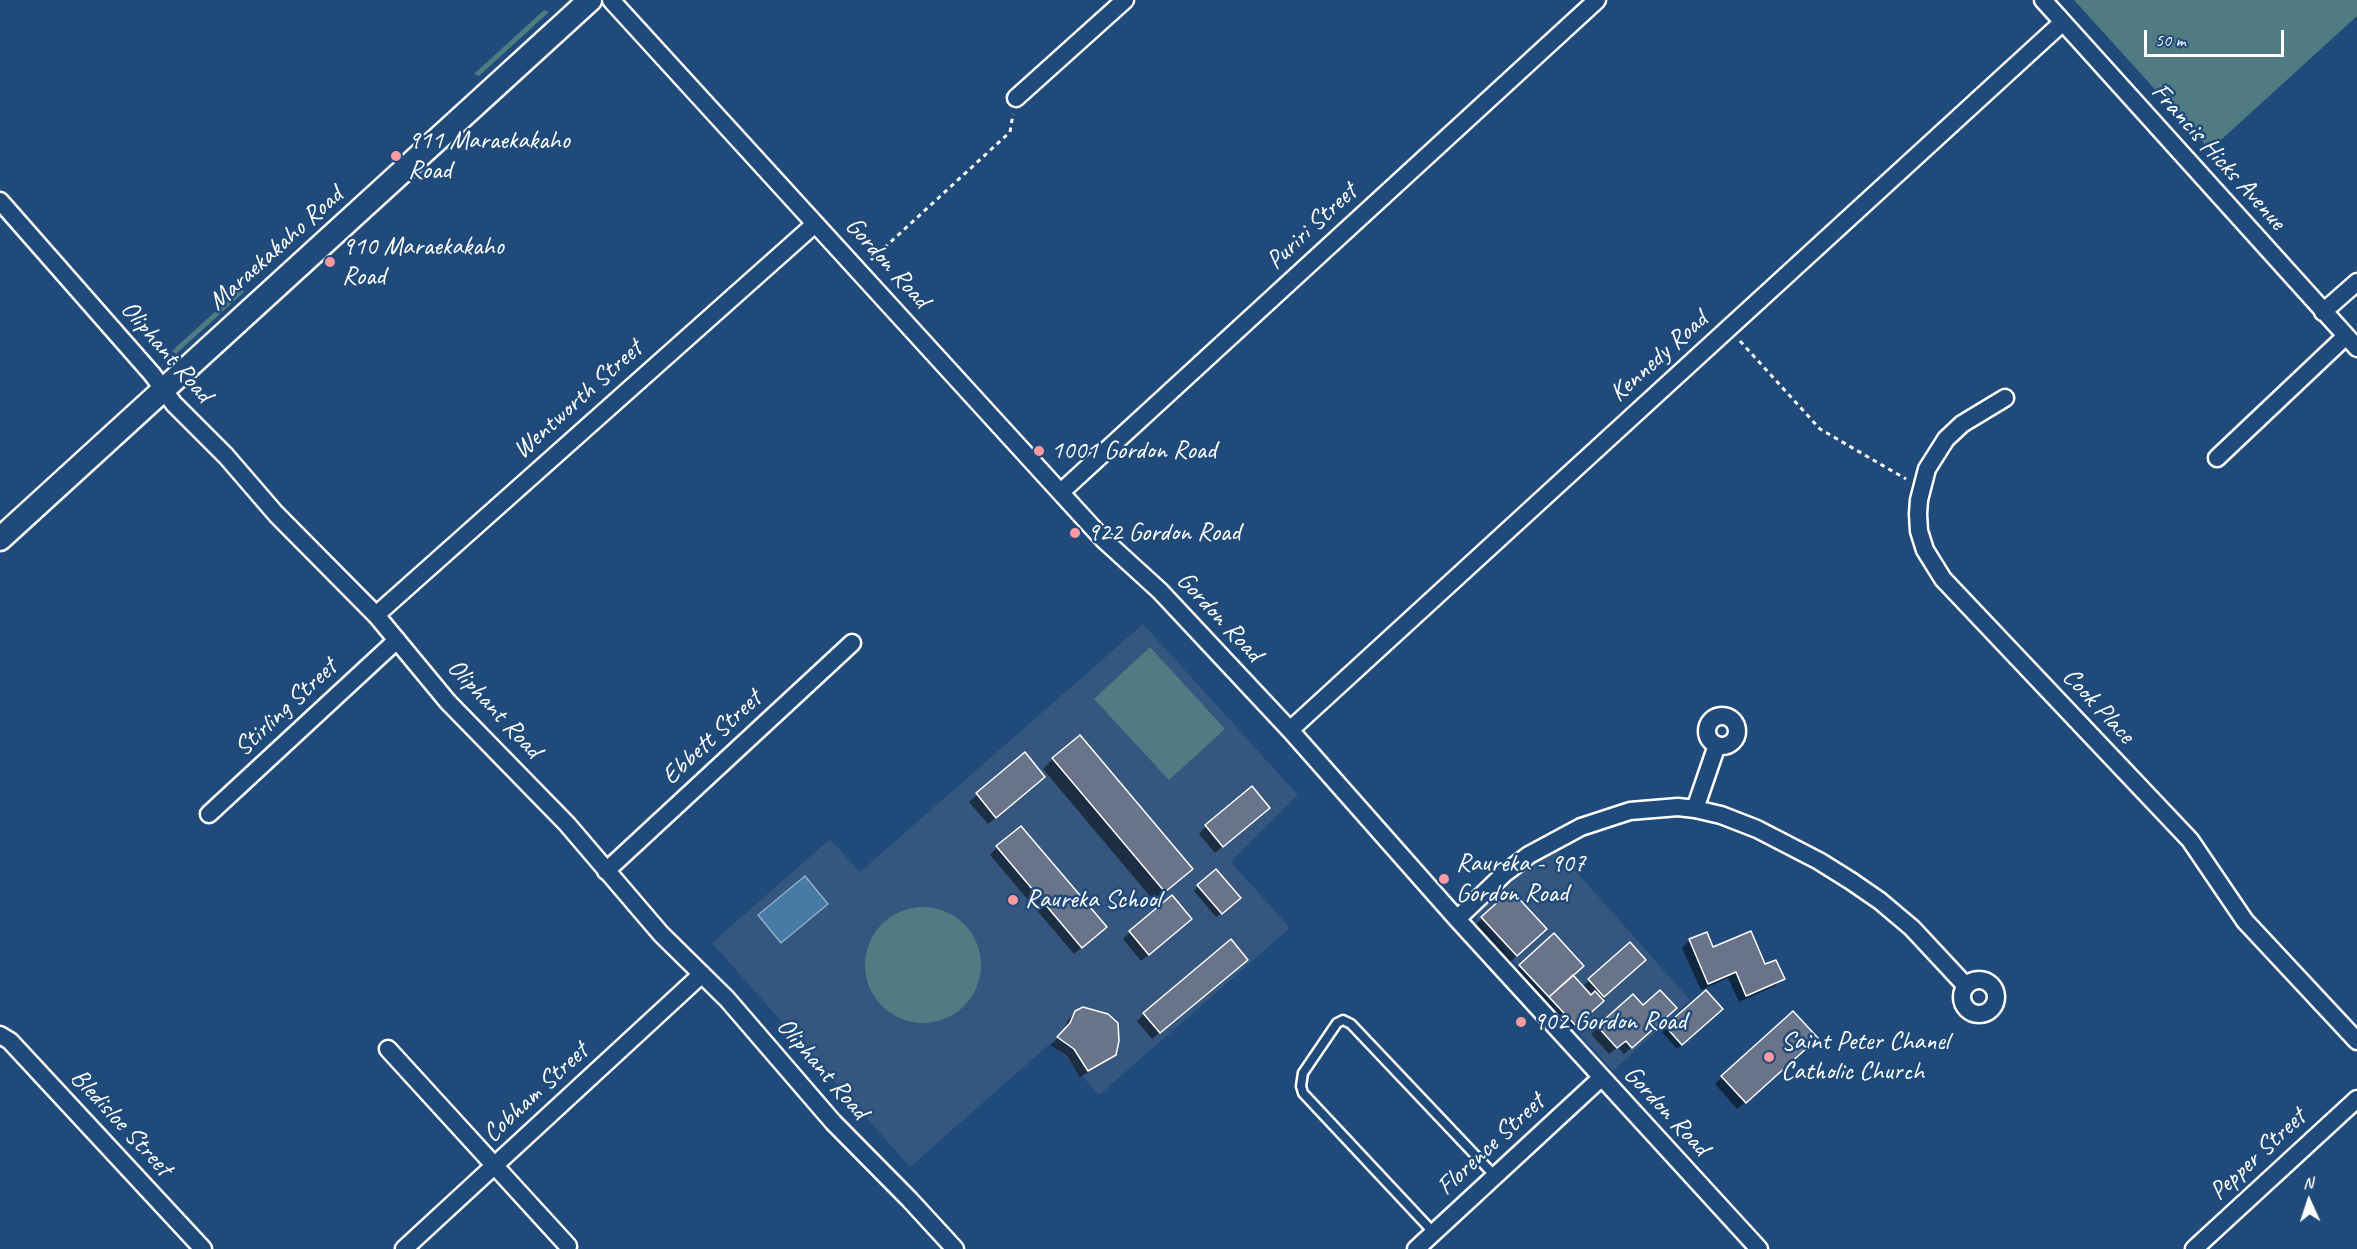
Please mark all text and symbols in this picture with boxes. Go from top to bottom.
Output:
scale bar [2147,18,2286,56]
text: 50 m [2155,29,2186,51]
street label: Francis Hicks Avenue [2144,77,2292,237]
place label: 911 Maraekakaho Road [408,125,570,186]
marker: 911 Maraekakaho Road [389,149,403,163]
street label: Puriri Street [1260,177,1364,277]
street label: Maraekakaho Road [202,180,350,318]
street label: Gordon Road [838,211,936,315]
place label: 910 Maraekakaho Road [342,231,504,292]
marker: 910 Maraekakaho Road [323,255,337,269]
street label: Oliphant Road [113,295,219,409]
street label: Kennedy Road [1604,305,1714,409]
street label: Wentworth Street [507,334,649,466]
place label: 1001 Gordon Road [1051,435,1216,467]
marker: 1001 Gordon Road [1032,444,1046,458]
place label: 922 Gordon Road [1087,517,1241,549]
marker: 922 Gordon Road [1068,526,1082,540]
street label: Gordon Road [1169,565,1269,669]
street label: Stirling Street [228,653,344,763]
street label: Oliphant Road [440,653,548,765]
street label: Cook Place [2055,662,2141,750]
street label: Ebbett Street [656,684,768,792]
place label: Raureka - 907 Gordon Road [1456,848,1586,910]
marker: Raureka - 907 Gordon Road [1437,872,1451,886]
place label: Raureka School [1025,884,1161,916]
marker: Raureka School [1006,893,1020,907]
place label: 902 Gordon Road [1533,1006,1687,1038]
street label: Oliphant Road [769,1012,875,1126]
marker: 902 Gordon Road [1514,1015,1528,1029]
place label: Saint Peter Chanel Catholic Church [1781,1026,1949,1088]
street label: Cobham Street [477,1036,595,1150]
marker: Saint Peter Chanel Catholic Church [1762,1050,1776,1064]
street label: Gordon Road [1616,1059,1716,1163]
street label: Bledisloe Street [63,1063,179,1183]
street label: Florence Street [1431,1087,1551,1203]
street label: Pepper Street [2203,1103,2313,1207]
north arrow [2279,1171,2339,1231]
text: N [2303,1173,2314,1193]

